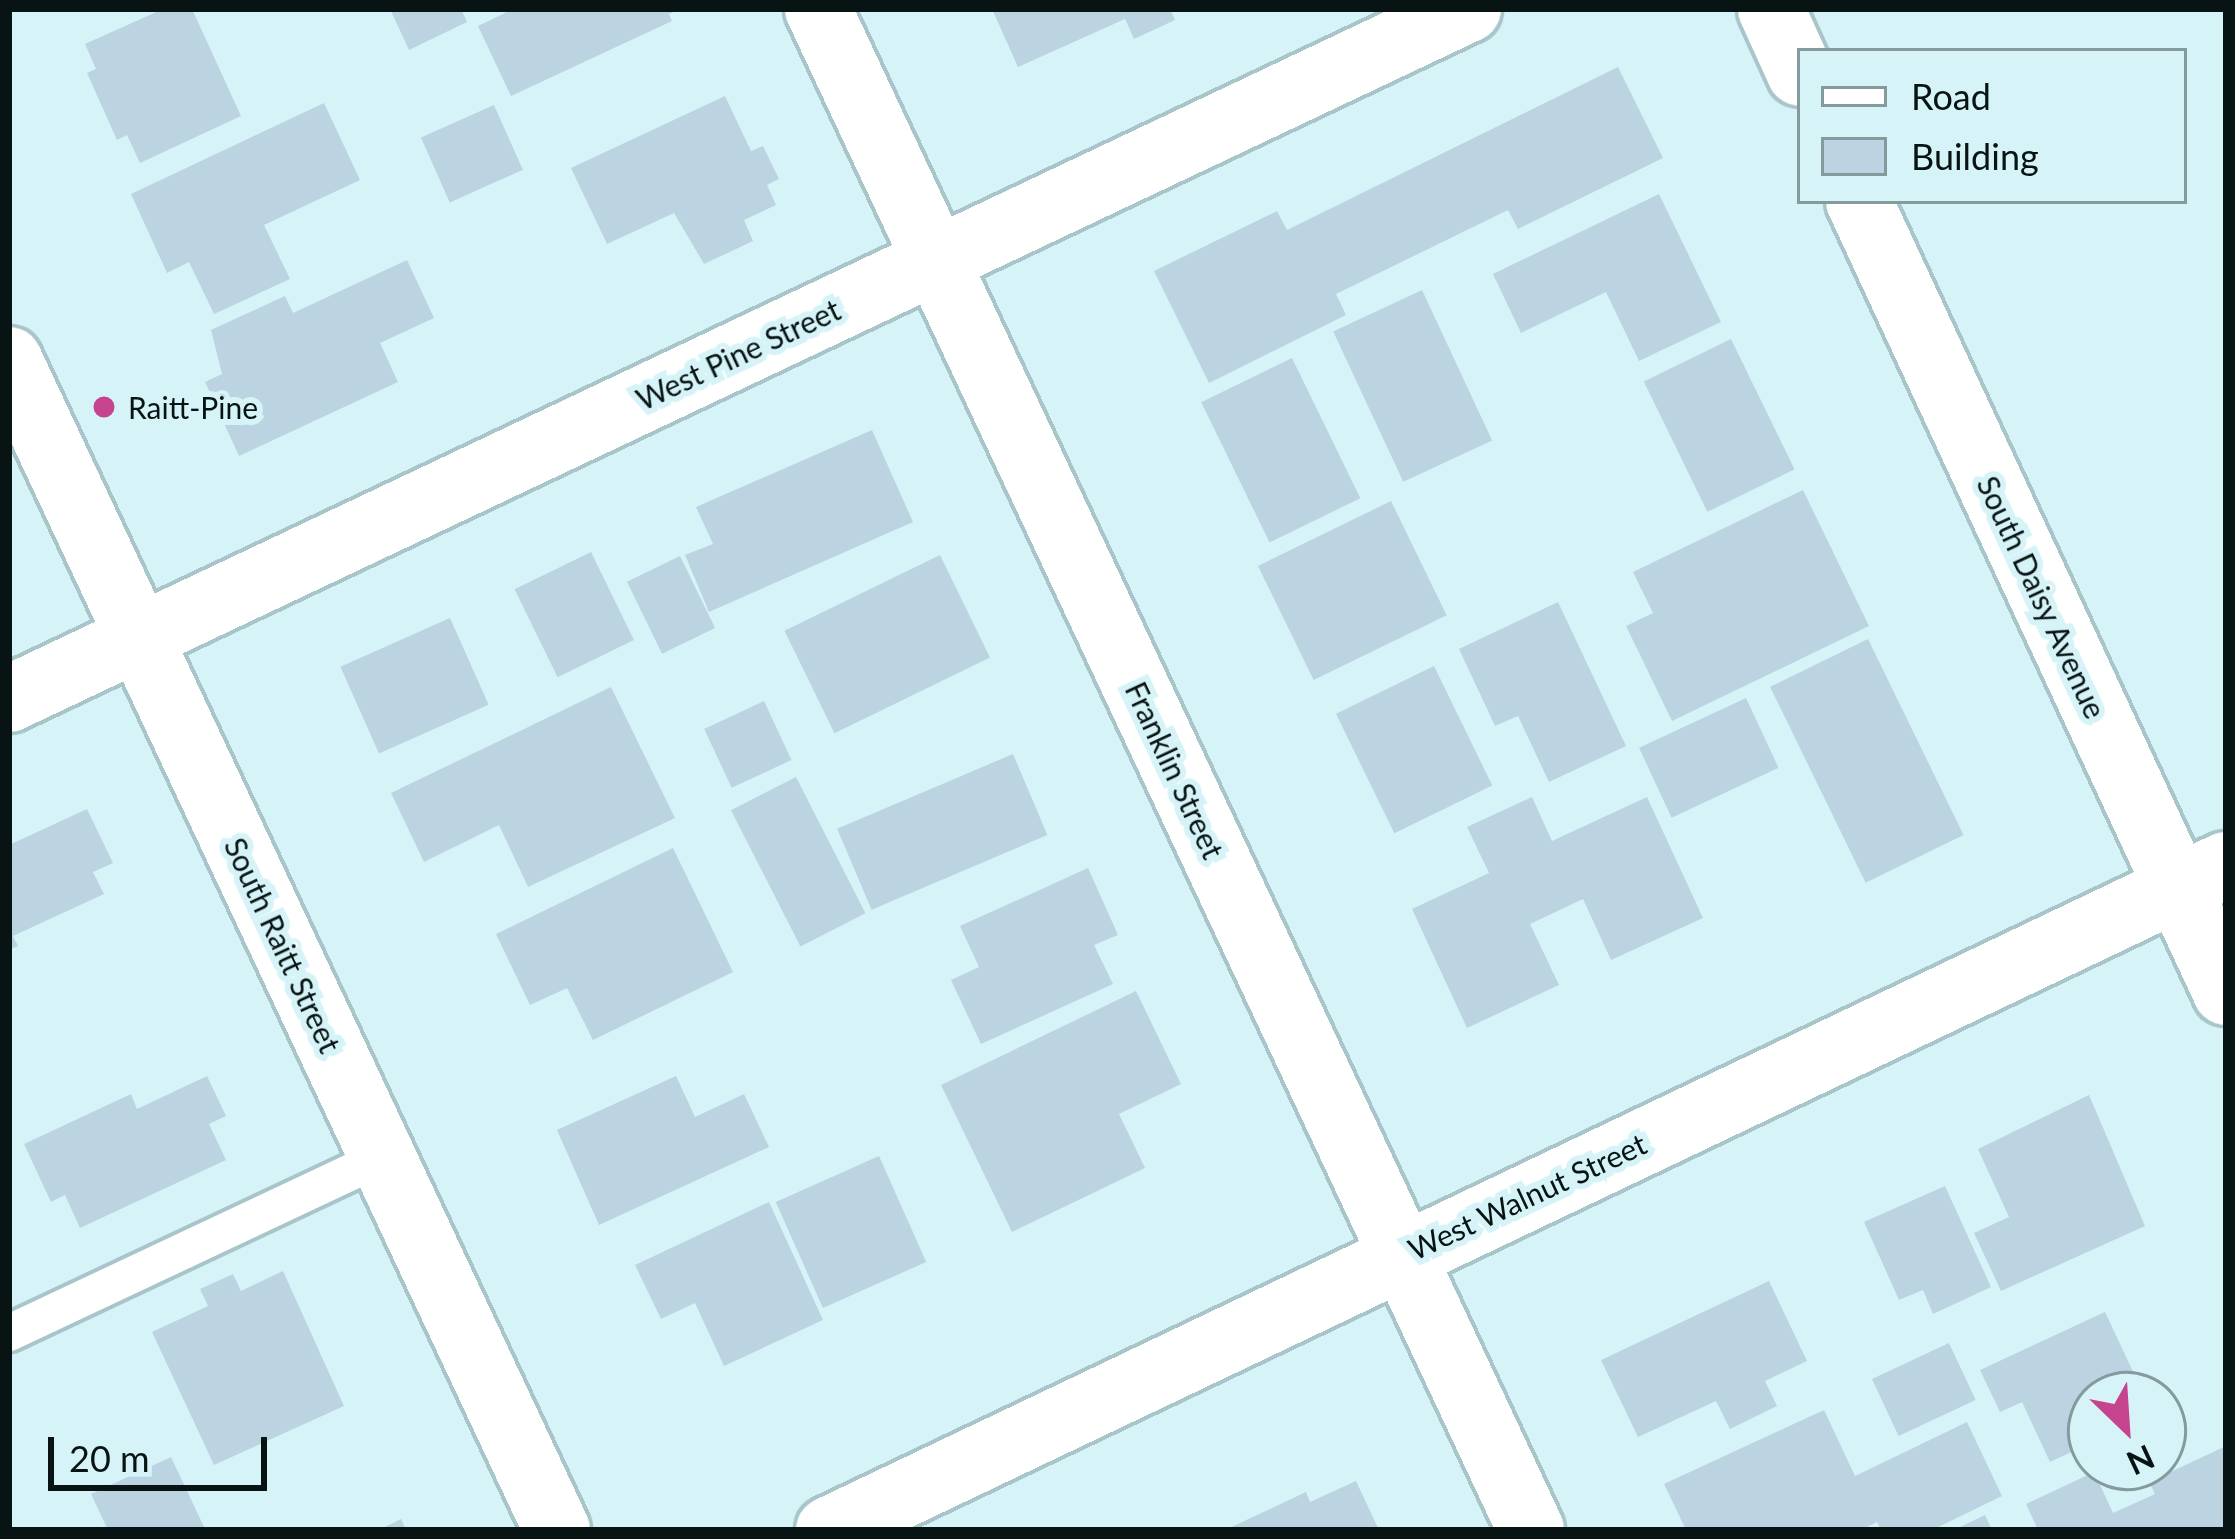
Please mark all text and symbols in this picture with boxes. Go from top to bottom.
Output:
legend [1797,48,2187,204]
text: Road [1911,74,1991,118]
text: Building [1911,134,2039,178]
street label: West Pine Street [630,291,846,417]
place label: Raitt-Pine [128,389,258,425]
marker: Raitt-Pine [91,394,117,420]
street label: South Daisy Avenue [1970,469,2114,725]
street label: Franklin Street [1118,676,1232,864]
street label: South Raitt Street [217,832,349,1058]
street label: West Walnut Street [1402,1125,1652,1267]
north arrow [2067,1371,2187,1491]
scale bar [54,1413,273,1487]
text: 20 m [69,1436,150,1480]
text: N [2121,1437,2161,1484]

